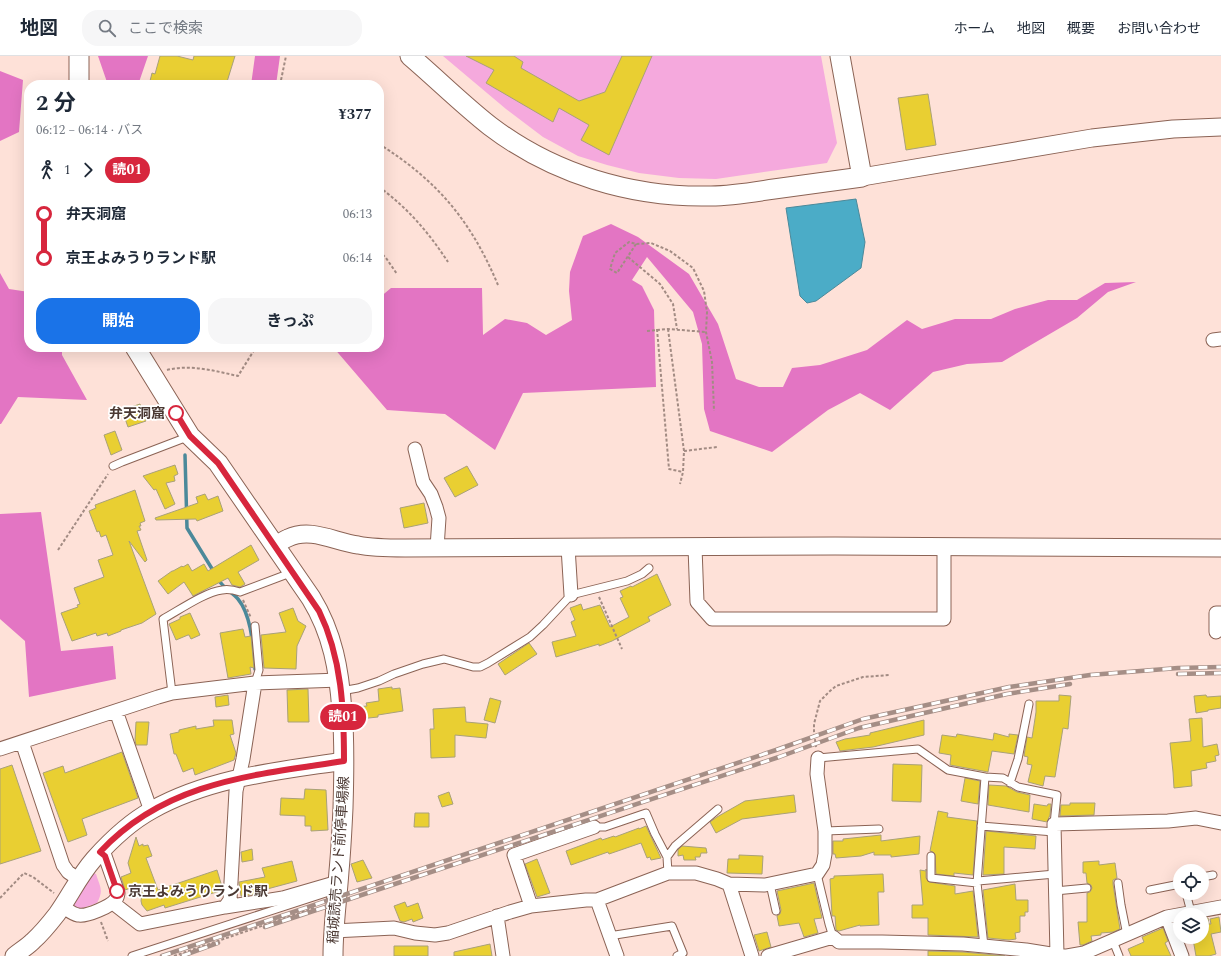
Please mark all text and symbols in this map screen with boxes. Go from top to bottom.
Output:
search box [82,10,362,46]
text: 地図 [20,14,58,43]
icon: search [96,17,118,39]
text: ここで検索 [128,17,203,40]
text: ホーム [953,18,995,39]
text: 地図 [1017,18,1045,39]
text: 概要 [1067,18,1095,39]
text: お問い合わせ [1117,18,1201,39]
text: 2 分 [36,87,76,120]
text: ¥377 [338,103,372,126]
text: 06:12 – 06:14 · バス [36,120,143,140]
icon: walk [36,159,58,181]
icon: forward [77,159,99,181]
text: 読01 [113,159,142,180]
text: 1 [64,160,71,180]
text: 弁天洞窟 [66,203,126,226]
text: 06:13 [343,204,372,224]
text: 京王よみうりランド駅 [66,247,216,270]
text: 06:14 [343,248,372,268]
button: 開始 [36,298,200,344]
button: きっぷ [208,298,372,344]
place label: 弁天洞窟 [109,403,165,424]
marker: 弁天洞窟 [168,405,184,421]
line badge: 読01 [320,704,366,730]
text: 読01 [328,706,358,727]
street label: 稲城読売ランド前停車場線 [322,776,355,945]
map controls [1173,864,1209,944]
button: locate [1173,864,1209,900]
place label: 京王よみうりランド駅 [128,881,268,902]
marker: 京王よみうりランド駅 [109,883,125,899]
button: layers [1173,908,1209,944]

